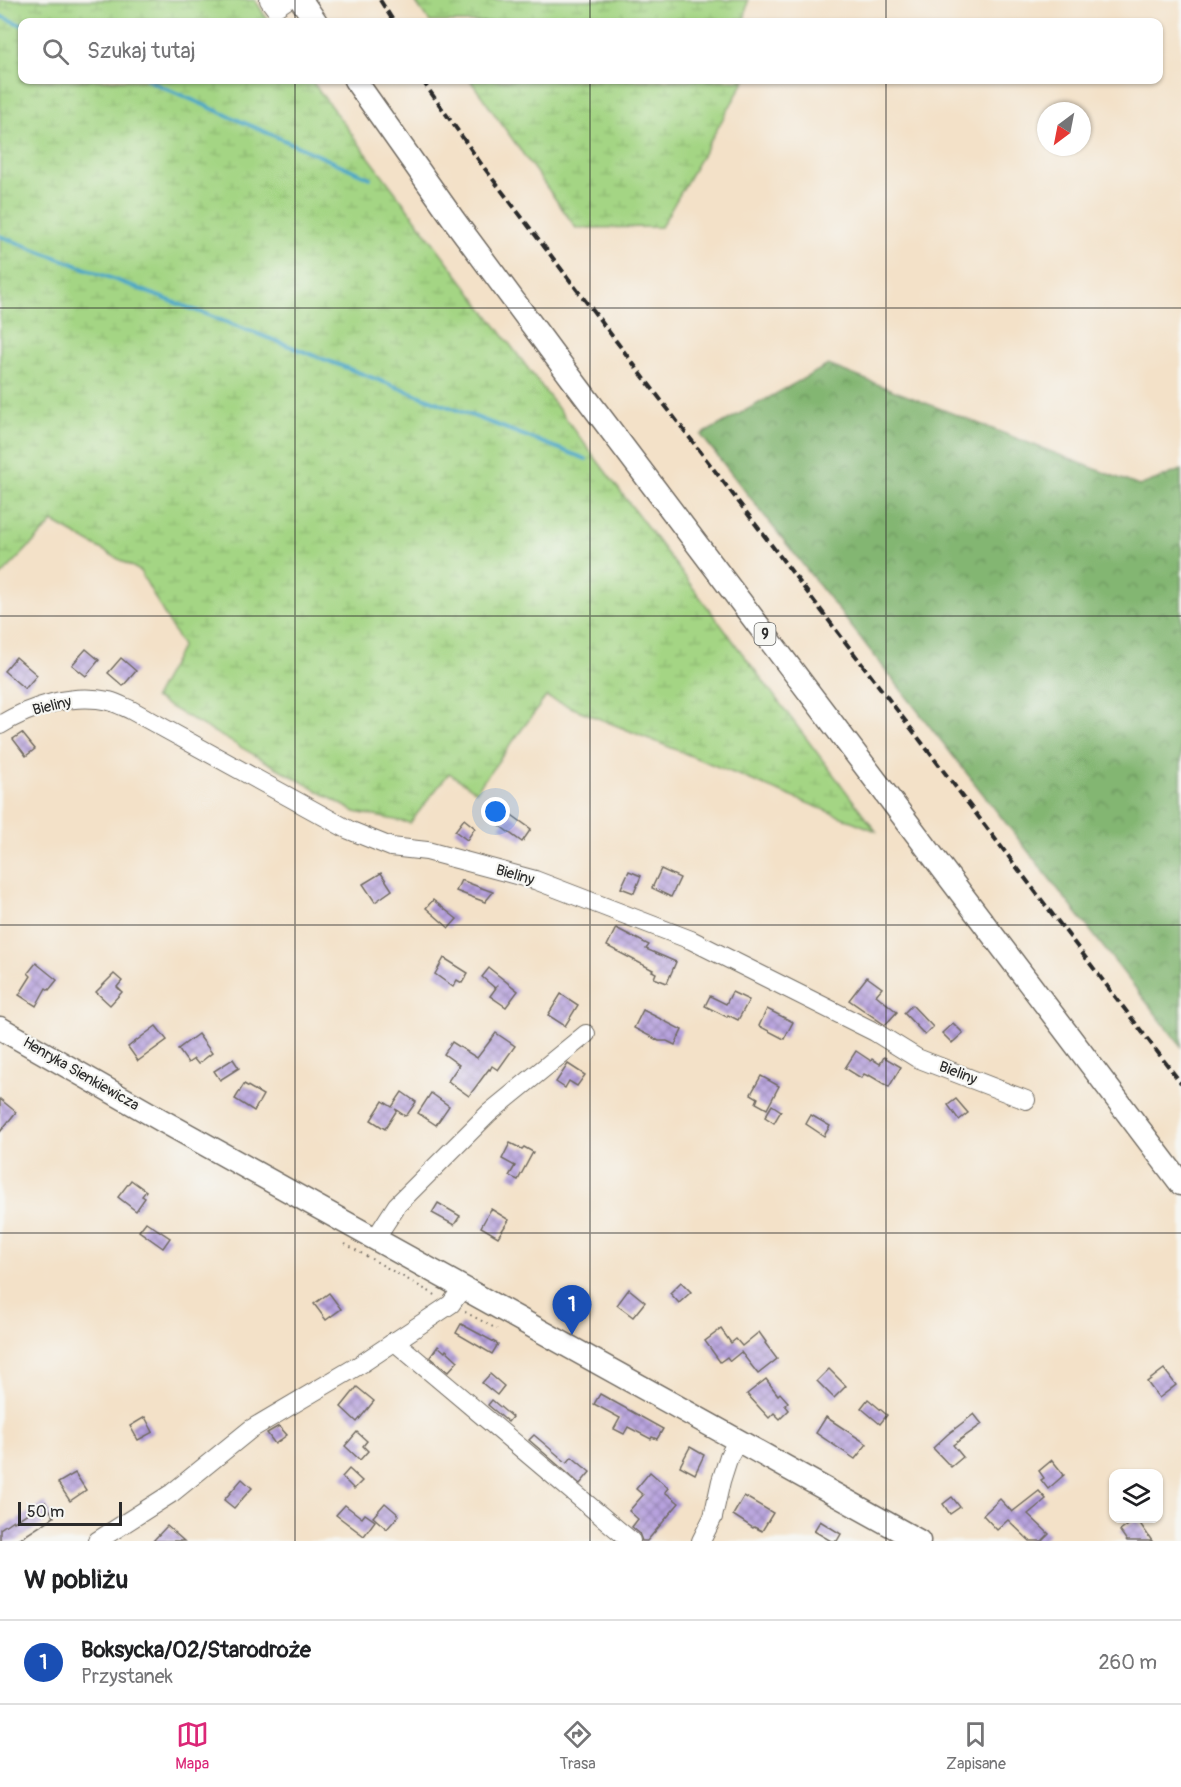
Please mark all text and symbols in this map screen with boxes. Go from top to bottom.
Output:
search box [18,18,1163,84]
icon: search [39,35,72,68]
text: Szukaj tutaj [87,37,196,65]
north arrow [1037,102,1091,156]
road number: 9 [754,623,776,645]
street label: Bieliny [31,692,74,720]
your location [481,797,510,826]
street label: Bieliny [494,860,537,890]
street label: Henryka Sienkiewicza [19,1033,143,1115]
street label: Bieliny [936,1057,980,1089]
pin: 1 [552,1286,592,1335]
map controls [1109,1469,1163,1523]
button: layers [1109,1469,1163,1523]
scale bar [18,1499,122,1526]
text: 50 m [27,1502,64,1522]
text: W pobliżu [24,1564,128,1596]
text: Boksycka/02/Starodroże [81,1636,311,1664]
text: 1 [40,1650,47,1675]
text: 260 m [1098,1650,1157,1675]
text: Przystanek [81,1664,173,1689]
tab: Mapa [175,1718,209,1774]
tab: Trasa [559,1718,596,1774]
tab: Zapisane [946,1718,1006,1774]

